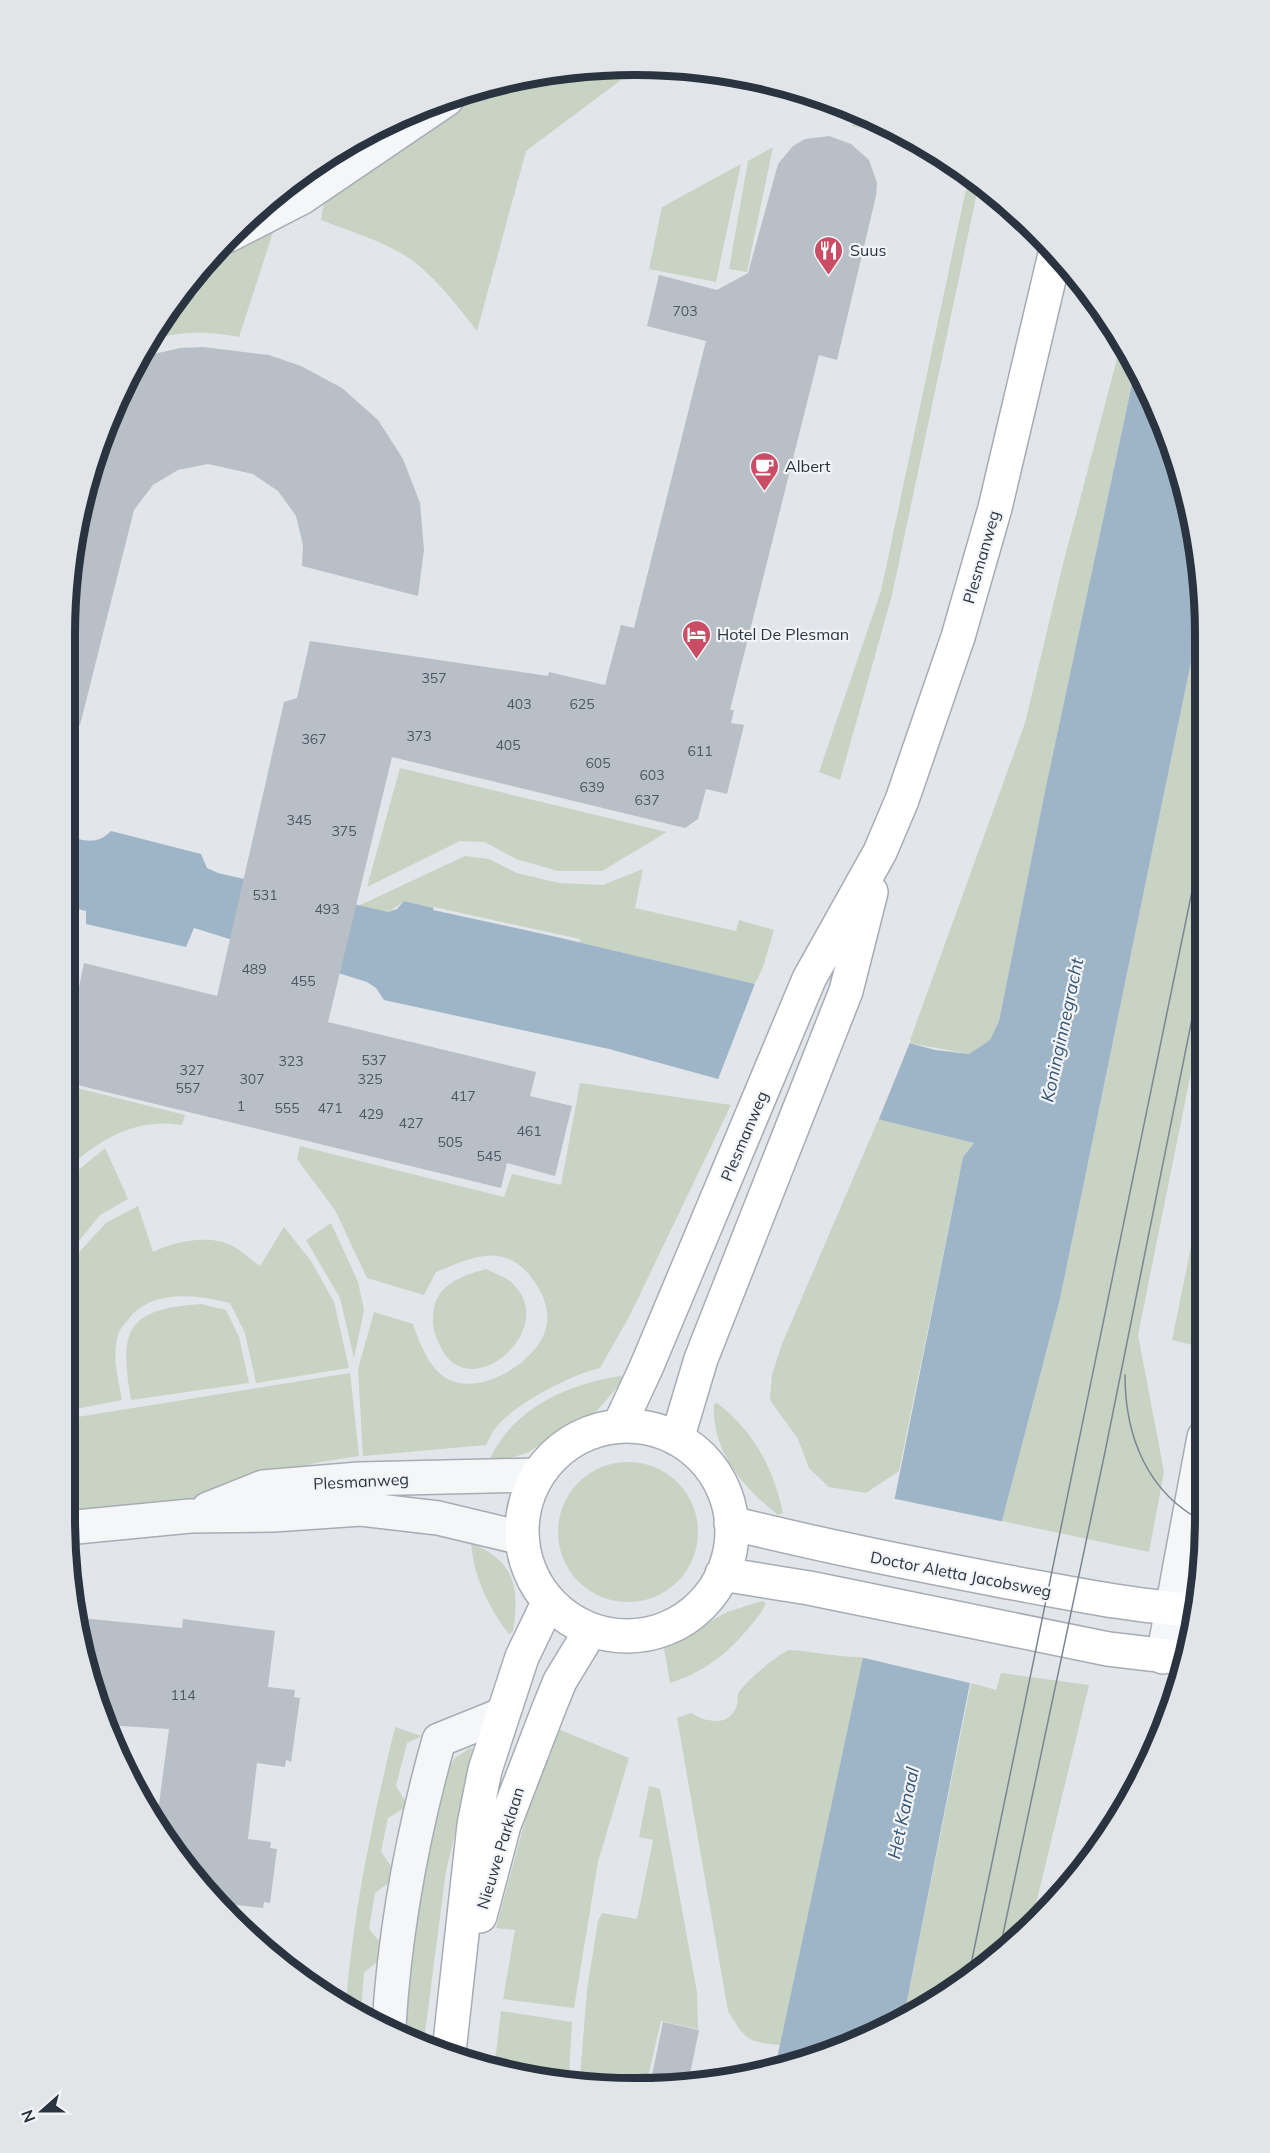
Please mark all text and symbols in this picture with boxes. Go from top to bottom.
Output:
restaurant icon: Suus [813,234,845,276]
place label: Suus [850,240,886,260]
house number: 703 [672,302,698,320]
cafe icon: Albert [748,450,780,492]
place label: Albert [785,456,831,476]
street label: Plesmanweg [958,508,1004,606]
hotel icon: Hotel De Plesman [680,618,712,660]
place label: Hotel De Plesman [717,624,849,644]
house number: 357 [421,669,447,687]
house number: 403 [506,695,532,713]
house number: 625 [569,695,595,713]
house number: 373 [406,727,432,745]
house number: 367 [301,730,327,748]
house number: 405 [495,736,521,754]
house number: 611 [687,742,713,760]
house number: 605 [585,754,611,772]
house number: 603 [639,766,665,784]
house number: 639 [579,778,605,796]
house number: 637 [634,791,660,809]
house number: 345 [286,811,312,829]
house number: 375 [331,822,357,840]
house number: 531 [252,886,278,904]
house number: 493 [314,900,340,918]
water label: Koninginnegracht [1035,955,1089,1104]
house number: 489 [241,960,267,978]
house number: 455 [290,972,316,990]
house number: 537 [361,1051,387,1069]
house number: 323 [278,1052,304,1070]
house number: 327 [179,1061,205,1079]
house number: 307 [239,1070,265,1088]
house number: 325 [357,1070,383,1088]
house number: 557 [175,1079,201,1097]
house number: 417 [450,1087,476,1105]
street label: Plesmanweg [716,1088,772,1184]
house number: 1 [237,1097,245,1115]
house number: 555 [274,1099,300,1117]
house number: 471 [317,1099,343,1117]
house number: 429 [358,1105,384,1123]
house number: 427 [398,1114,424,1132]
house number: 461 [516,1122,542,1140]
house number: 505 [437,1133,463,1151]
house number: 545 [476,1147,502,1165]
street label: Plesmanweg [313,1469,409,1493]
street label: Doctor Aletta Jacobsweg [869,1547,1053,1601]
house number: 114 [170,1686,196,1704]
water label: Het Kanaal [882,1764,924,1861]
street label: Nieuwe Parklaan [472,1785,528,1911]
north arrow [12,2081,72,2141]
text: N [16,2107,39,2126]

